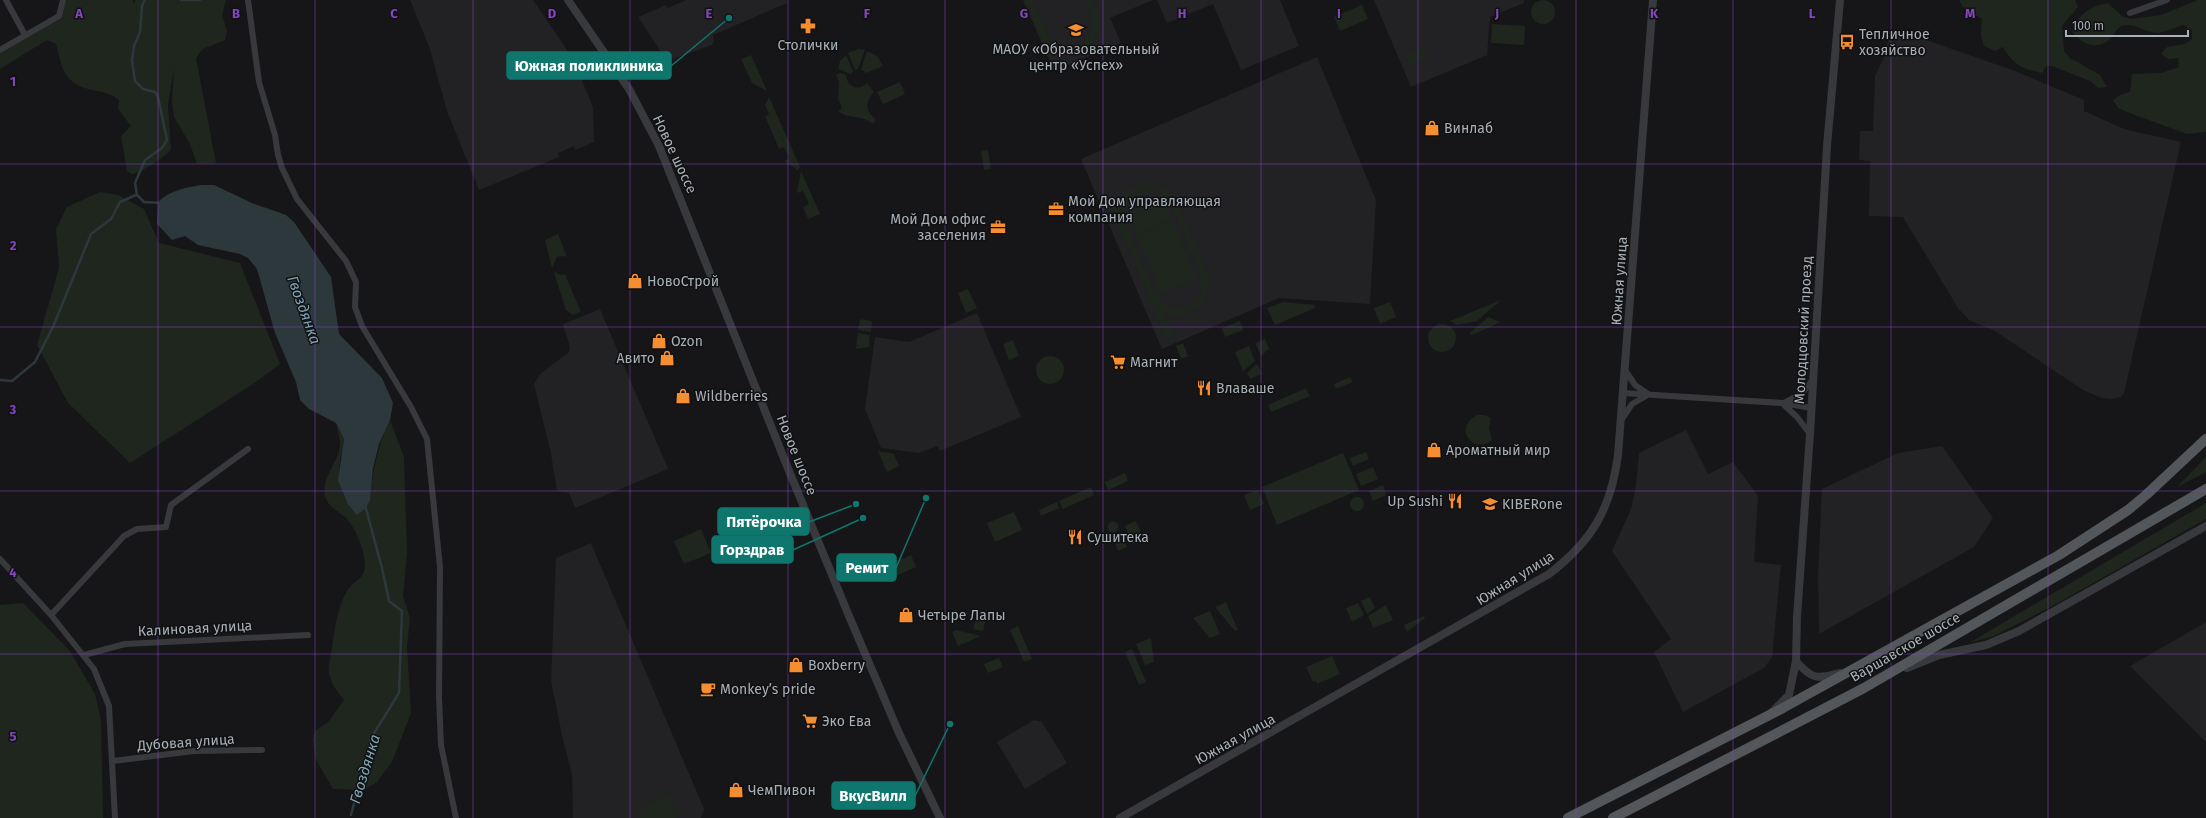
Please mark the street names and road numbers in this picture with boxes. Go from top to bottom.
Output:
street label: Новое шоссе [649,112,700,196]
street label: Южная улица [1608,236,1631,326]
street label: Молодцовский проезд [1791,255,1816,404]
street label: Новое шоссе [773,413,820,498]
street label: Южная улица [1473,548,1557,609]
street label: Варшавское шоссе [1847,609,1963,686]
street label: Калиновая улица [137,617,253,640]
street label: Южная улица [1192,710,1278,768]
street label: Дубовая улица [136,731,235,754]

